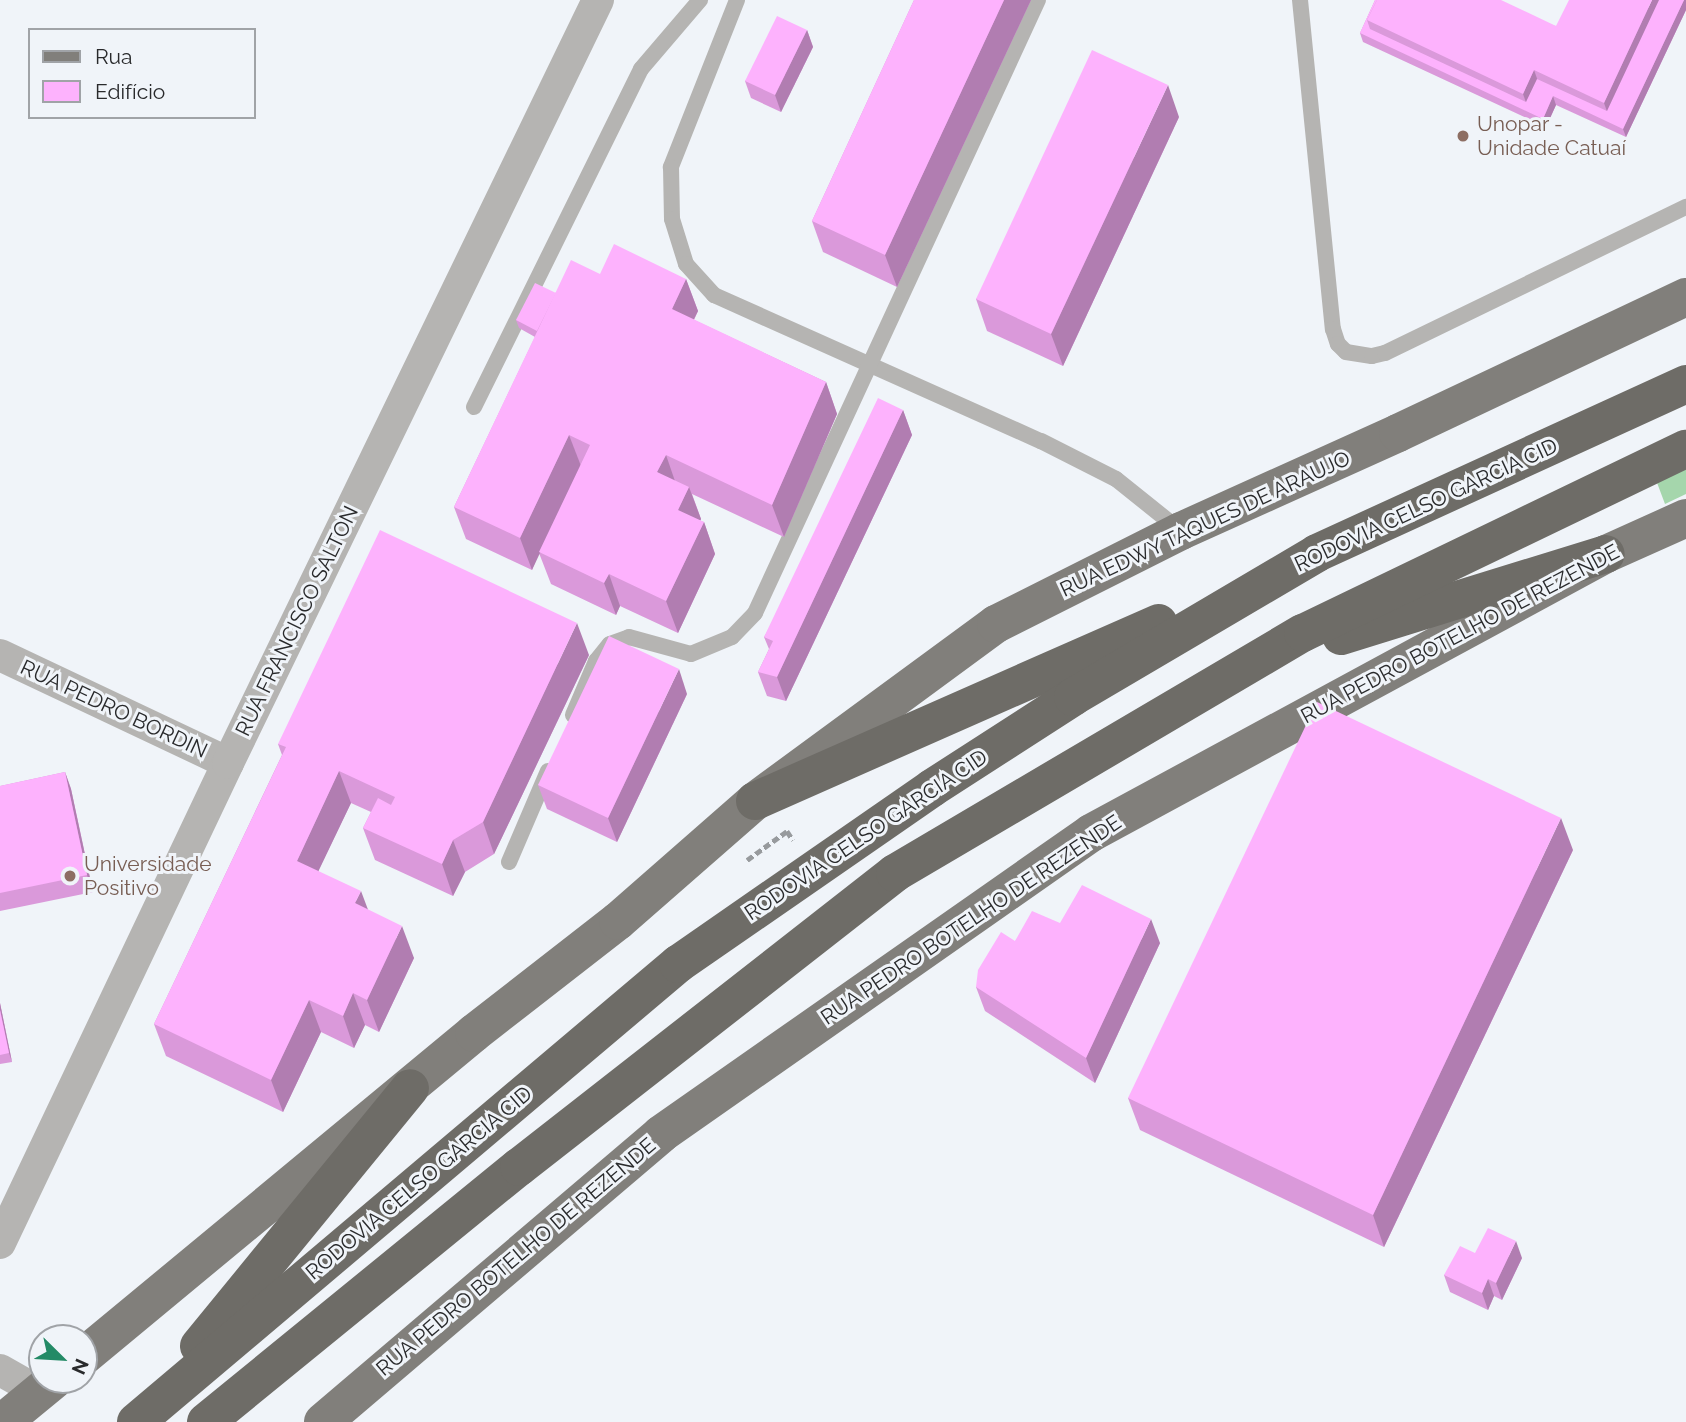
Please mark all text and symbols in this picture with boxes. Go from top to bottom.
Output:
legend [28,28,256,119]
text: Rua [95,44,132,69]
text: Edifício [95,79,165,104]
place label: Unopar - Unidade Catuaí [1477,111,1626,161]
marker: Unopar - Unidade Catuaí [1455,128,1471,144]
street label: RODOVIA CELSO GARCIA CID [1290,433,1562,577]
street label: RUA EDWY TAQUES DE ARAUJO [1055,445,1355,603]
street label: RUA FRANCISCO SALTON [230,502,364,740]
street label: RUA PEDRO BOTELHO DE REZENDE [1296,539,1624,729]
street label: RUA PEDRO BORDIN [16,654,212,764]
street label: RODOVIA CELSO GARCIA CID [739,744,993,926]
street label: RUA PEDRO BOTELHO DE REZENDE [816,810,1126,1030]
place label: Universidade Positivo [84,851,212,901]
marker: Universidade Positivo [62,868,78,884]
street label: RODOVIA CELSO GARCIA CID [300,1081,538,1285]
street label: RUA PEDRO BOTELHO DE REZENDE [371,1132,661,1382]
north arrow [28,1324,98,1394]
text: N [67,1356,93,1378]

